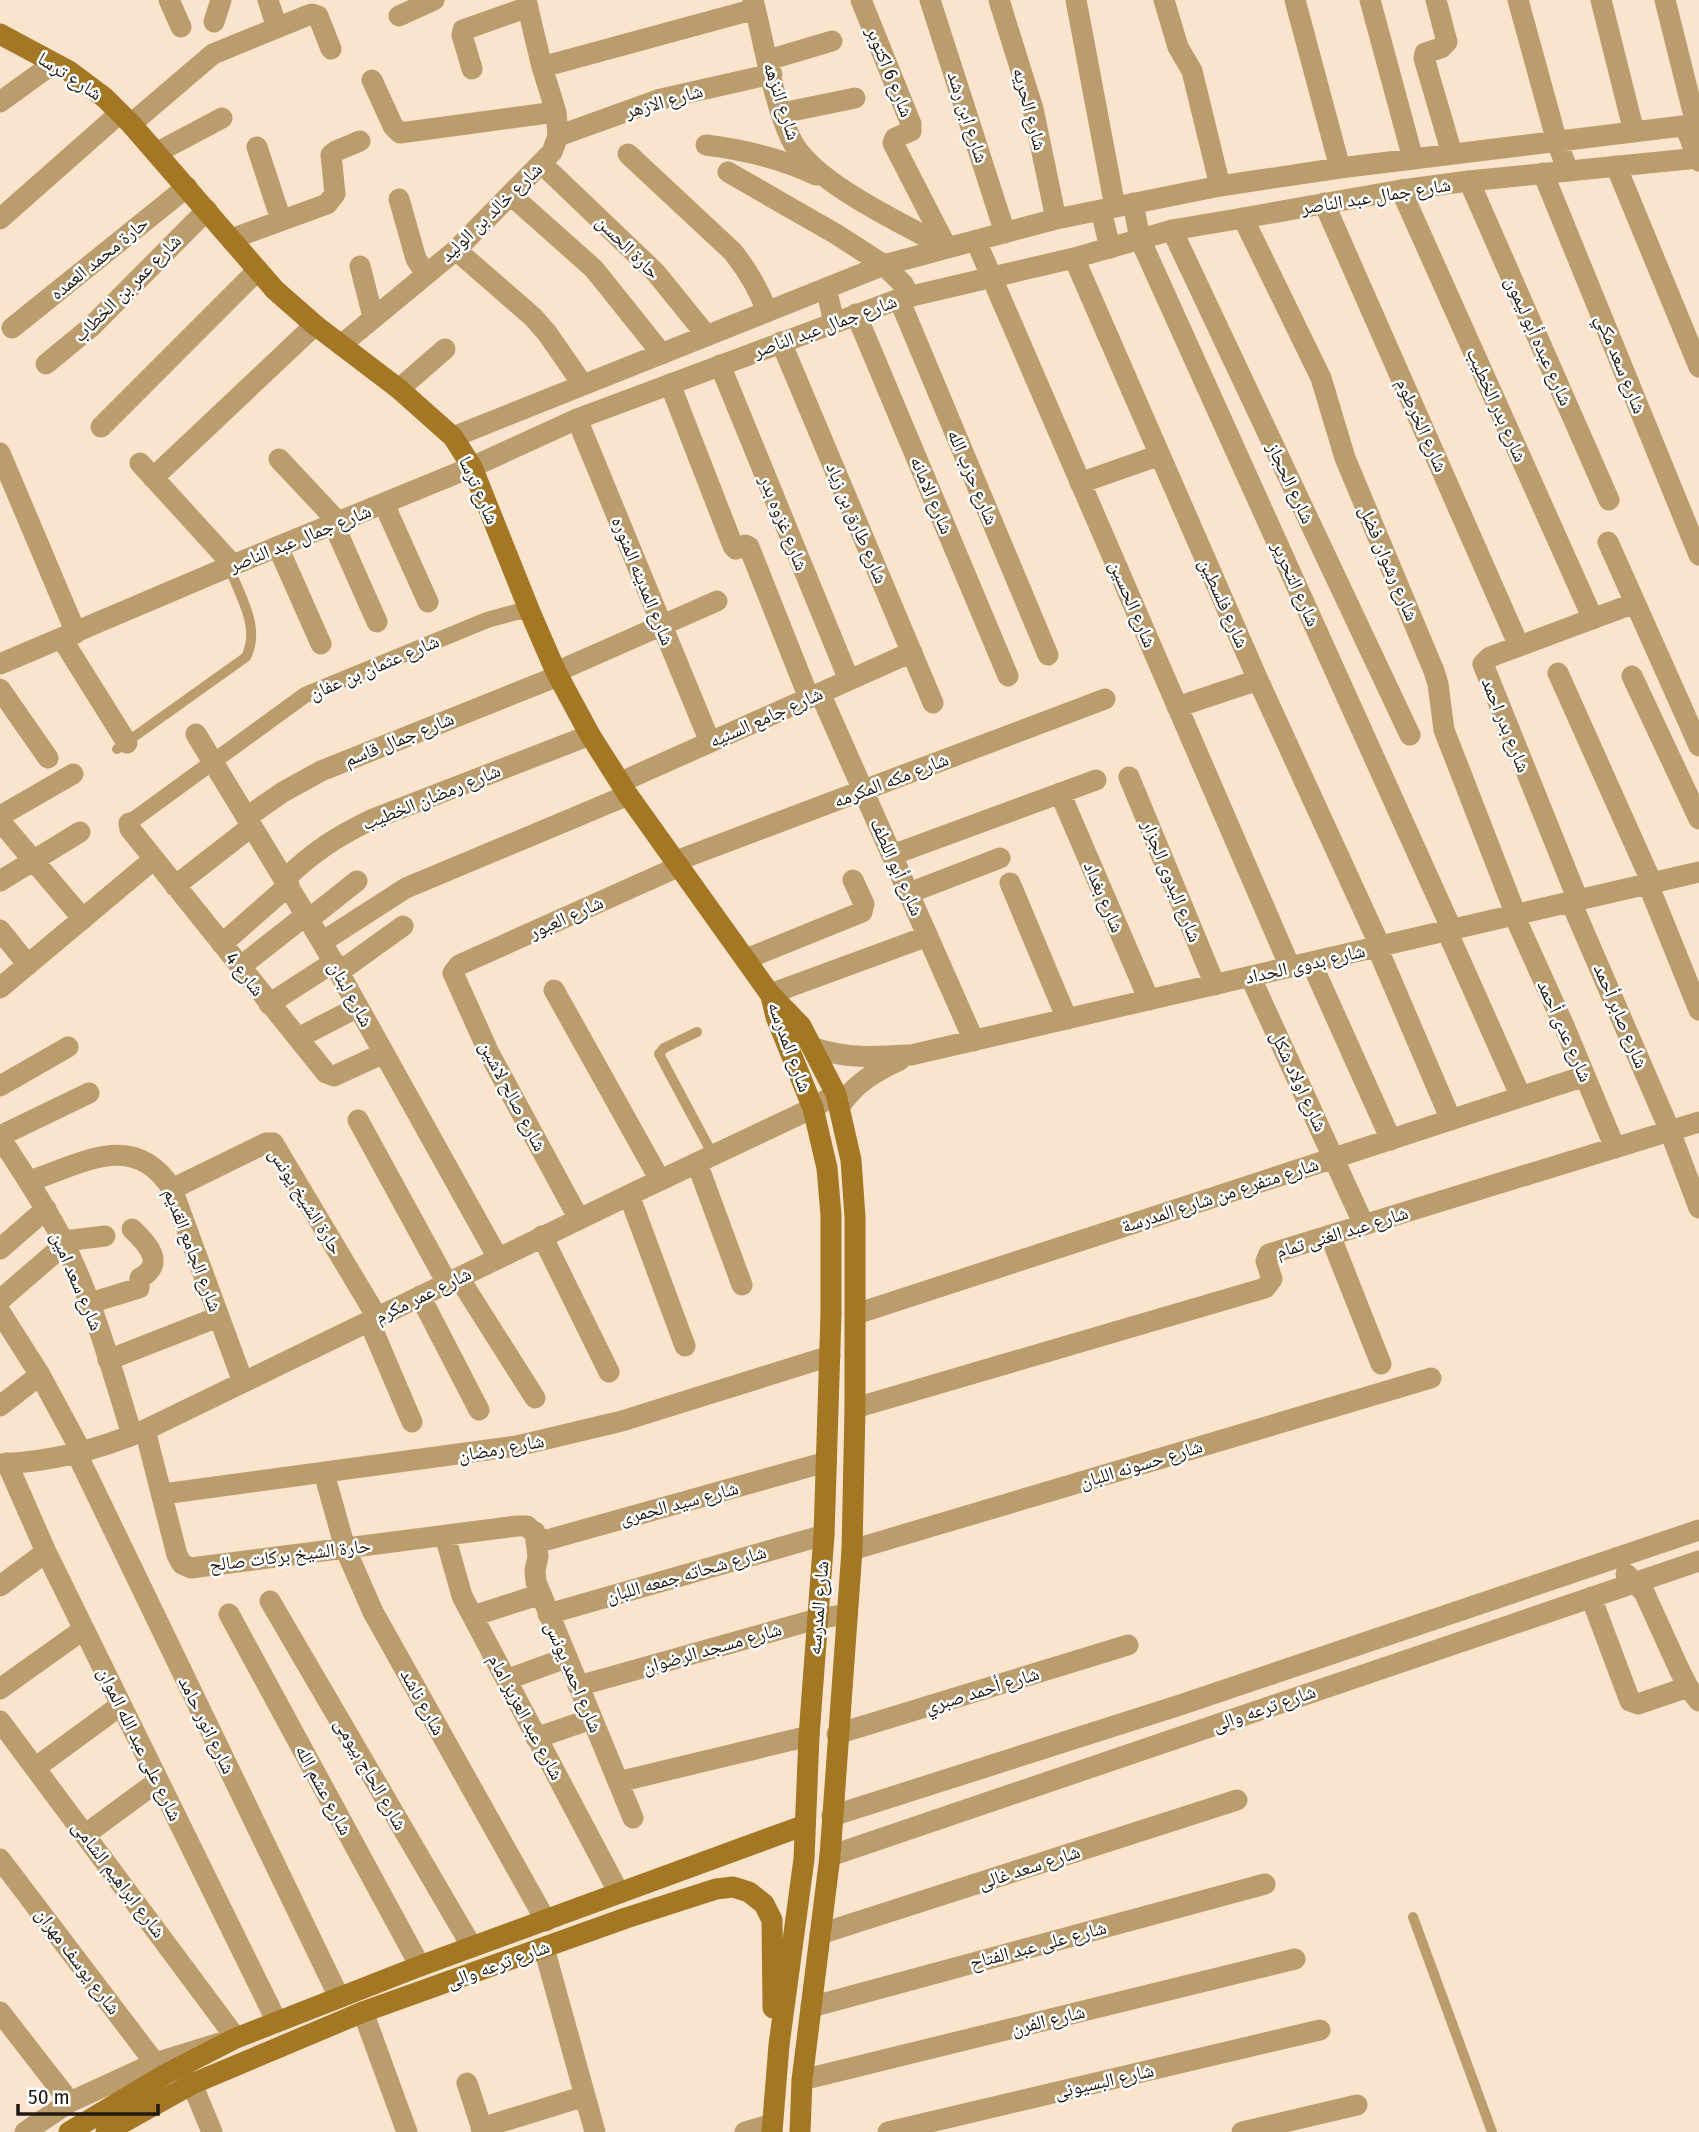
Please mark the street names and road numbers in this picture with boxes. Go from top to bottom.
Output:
street label: شارع 6 اكتوبر [861,22,919,121]
street label: شارع ترسا [34,47,106,105]
street label: شارع النزهه [759,59,805,143]
street label: شارع الحريه [1008,65,1052,153]
street label: شارع ابن رشد [942,68,994,166]
street label: شارع الازهر [622,79,705,123]
street label: شارع خالد بن الوليد [435,157,547,267]
street label: شارع جمال عبد الناصر [1299,173,1452,219]
street label: حارة الحسن [591,210,665,284]
street label: حارة محمد العمده [45,211,153,305]
street label: شارع عمر بن الخطاب [68,229,186,347]
street label: شارع عبده أبو ليمون [1500,273,1578,409]
street label: شارع جمال عبد الناصر [749,289,900,363]
street label: شارع سعد مكي [1587,311,1651,418]
street label: شارع بدر الخطيب [1462,345,1532,465]
street label: شارع الخرطوم [1389,375,1453,476]
street label: شارع حزب الله [943,426,1003,528]
street label: شارع الحجاز [1262,438,1320,527]
street label: شارع ترسا [454,452,504,528]
street label: شارع الامانه [905,453,959,537]
street label: شارع طارق بن زياد [821,459,893,587]
street label: شارع غزوه بدر [754,471,813,574]
street label: شارع جمال عبد الناصر [225,499,374,577]
street label: شارع رشوان فضل [1354,502,1424,624]
street label: شارع المدينه المنوره [607,513,679,649]
street label: شارع التحرير [1267,537,1325,630]
street label: شارع فلسطين [1194,555,1254,651]
street label: شارع الحسين [1104,557,1162,651]
street label: شارع عثمان بن عفان [306,629,442,705]
street label: شارع بدر احمد [1477,674,1535,776]
street label: شارع جامع السنيه [706,682,827,753]
street label: شارع جمال قاسم [341,707,458,772]
street label: شارع مكه المكرمه [830,748,952,812]
street label: شارع رمضان الخطيب [358,759,504,835]
street label: شارع أبو اللطف [865,815,929,919]
street label: شارع البدوى الجزار [1137,816,1207,945]
street label: شارع بغداد [1079,858,1129,936]
street label: شارع العبور [524,890,607,944]
street label: شارع بدوى الحداد [1243,939,1367,989]
street label: شارع 4 [221,947,269,1001]
street label: شارع لبنان [324,957,378,1031]
street label: شارع صابر أحمد [1589,960,1653,1072]
street label: شارع عدى أحمد [1532,977,1598,1085]
street label: شارع المدرسه [763,999,817,1095]
street label: شارع اولاد شكل [1266,1027,1332,1135]
street label: شارع صالح لاشين [473,1037,552,1156]
street label: حارة الشيخ يونس [263,1143,348,1259]
street label: شارع متفرع من شارع المدرسة [1119,1152,1321,1238]
street label: شارع الجامع القديم [158,1185,227,1315]
street label: شارع عبد الغنى تمام [1273,1201,1412,1265]
street label: شارع سعد امين [46,1228,108,1334]
street label: شارع عمر مكرم [371,1262,476,1330]
street label: شارع رمضان [456,1429,546,1467]
street label: شارع حسونه اللبان [1077,1434,1205,1494]
street label: شارع سيد الحمرى [617,1476,741,1530]
street label: حارة الشيخ بركات صالح [208,1534,372,1577]
street label: شارع شحاته جمعه اللبان [603,1540,769,1608]
street label: شارع المدرسه [802,1560,834,1656]
street label: شارع مسجد الرضوان [640,1617,784,1679]
street label: شارع احمد يونس [540,1618,608,1736]
street label: شارع عبد العزيز امام [481,1650,569,1785]
street label: شارع أحمد صبري [922,1662,1043,1722]
street label: شارع على عبد الله الموان [93,1663,187,1825]
street label: شارع ناشد [395,1665,451,1739]
street label: شارع انور حامد [174,1673,240,1777]
street label: شارع ترعه والى [1209,1680,1319,1736]
street label: شارع الحاج بيومى [330,1714,412,1834]
street label: شارع عشم الله [290,1741,357,1840]
street label: شارع ابراهيم الشامى [67,1816,171,1943]
street label: شارع سعد غالى [975,1840,1083,1894]
street label: شارع يوسف مهران [30,1903,126,2019]
street label: شارع على عبد الفتاح [967,1916,1109,1974]
street label: شارع ترعه والى [443,1935,553,1993]
street label: شارع الفرن [1009,2000,1087,2040]
street label: شارع البسيونى [1052,2058,1156,2104]

